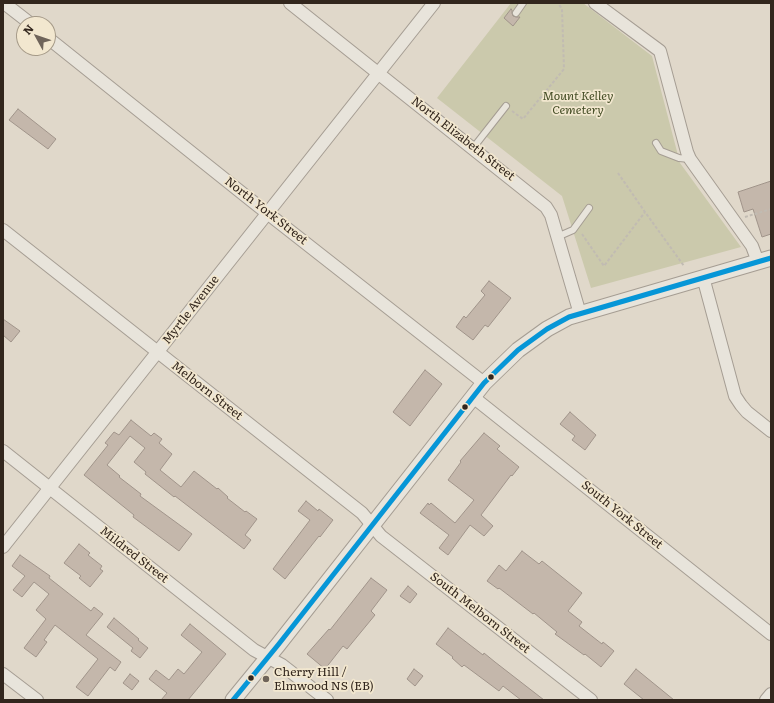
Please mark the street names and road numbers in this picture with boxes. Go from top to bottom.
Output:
street label: North Elizabeth Street [408,94,518,184]
street label: North York Street [222,174,310,248]
street label: Myrtle Avenue [160,273,222,347]
street label: Melborn Street [169,359,245,423]
street label: South York Street [578,478,666,552]
street label: Mildred Street [97,524,171,586]
street label: South Melborn Street [427,569,533,657]

